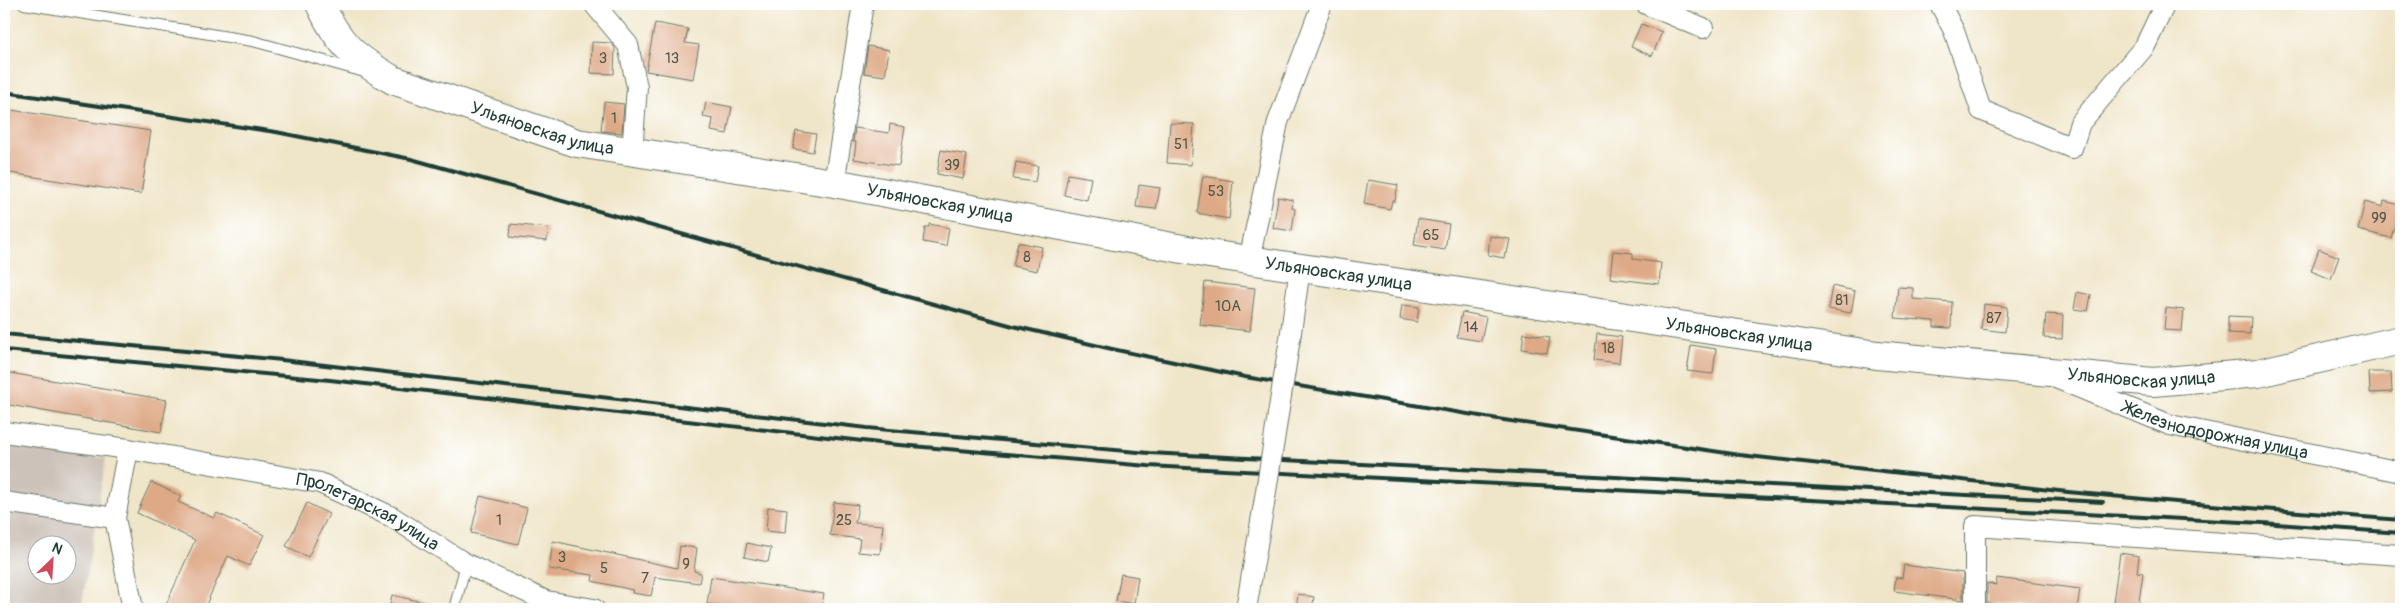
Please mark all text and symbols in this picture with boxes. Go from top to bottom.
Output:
house number: 3 [599,49,607,68]
house number: 13 [665,49,679,68]
street label: Ульяновская улица [468,96,615,161]
house number: 1 [611,109,617,128]
house number: 51 [1174,135,1188,154]
house number: 39 [944,156,960,175]
street label: Ульяновская улица [865,178,1015,229]
house number: 53 [1208,182,1224,201]
house number: 99 [2371,209,2387,228]
house number: 65 [1423,226,1439,245]
house number: 8 [1023,248,1031,267]
street label: Ульяновская улица [1263,252,1414,297]
house number: 81 [1835,291,1849,310]
house number: 10А [1215,297,1241,316]
house number: 87 [1986,309,2002,328]
street label: Ульяновская улица [1664,312,1814,357]
house number: 14 [1464,318,1479,337]
house number: 18 [1601,339,1615,358]
street label: Ульяновская улица [2066,363,2216,394]
street label: Железнодорожная улица [2117,395,2310,465]
street label: Пролетарская улица [294,468,443,556]
house number: 1 [496,511,502,530]
house number: 25 [836,511,852,530]
north arrow [28,536,78,586]
text: N [49,539,65,558]
house number: 3 [558,548,566,567]
house number: 9 [682,555,690,574]
house number: 5 [600,559,608,578]
house number: 7 [641,569,649,588]

